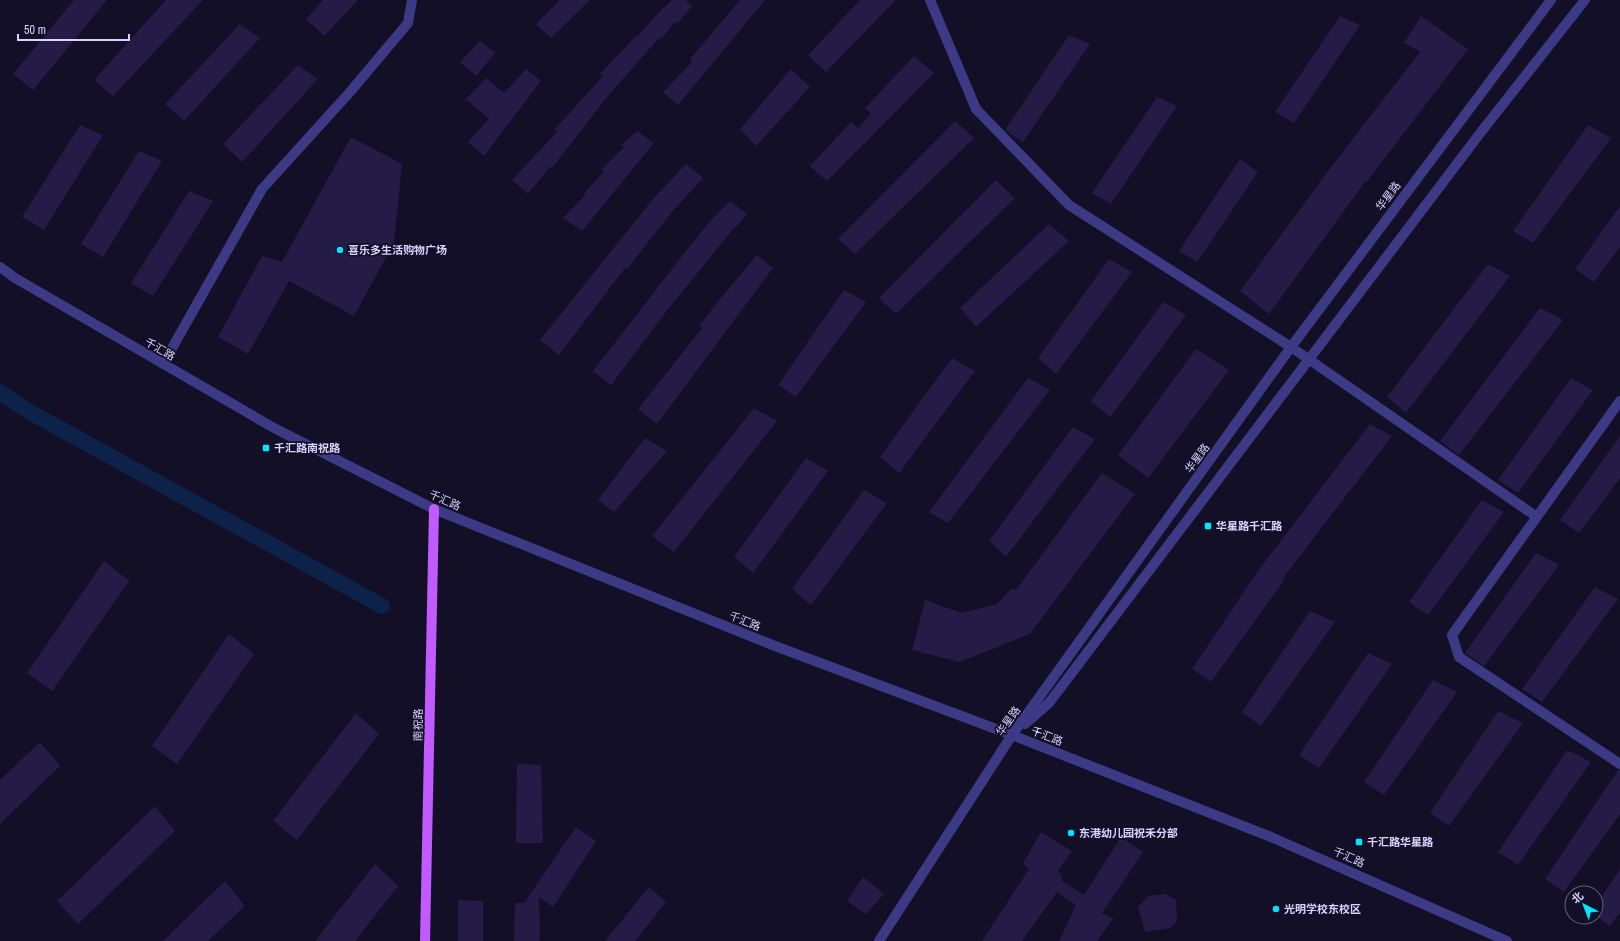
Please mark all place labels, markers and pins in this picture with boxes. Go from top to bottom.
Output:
place label: 喜乐多生活购物广场 [348,243,447,257]
marker: 喜乐多生活购物广场 [335,245,345,255]
place label: 千汇路南祝路 [274,441,341,455]
marker: 千汇路南祝路 [261,443,271,453]
place label: 华星路千汇路 [1216,519,1283,533]
marker: 华星路千汇路 [1203,521,1213,531]
place label: 东港幼儿园祝禾分部 [1079,826,1178,840]
marker: 东港幼儿园祝禾分部 [1066,828,1076,838]
place label: 千汇路华星路 [1367,835,1434,849]
marker: 千汇路华星路 [1354,837,1364,847]
place label: 光明学校东校区 [1284,902,1361,916]
marker: 光明学校东校区 [1271,904,1281,914]

